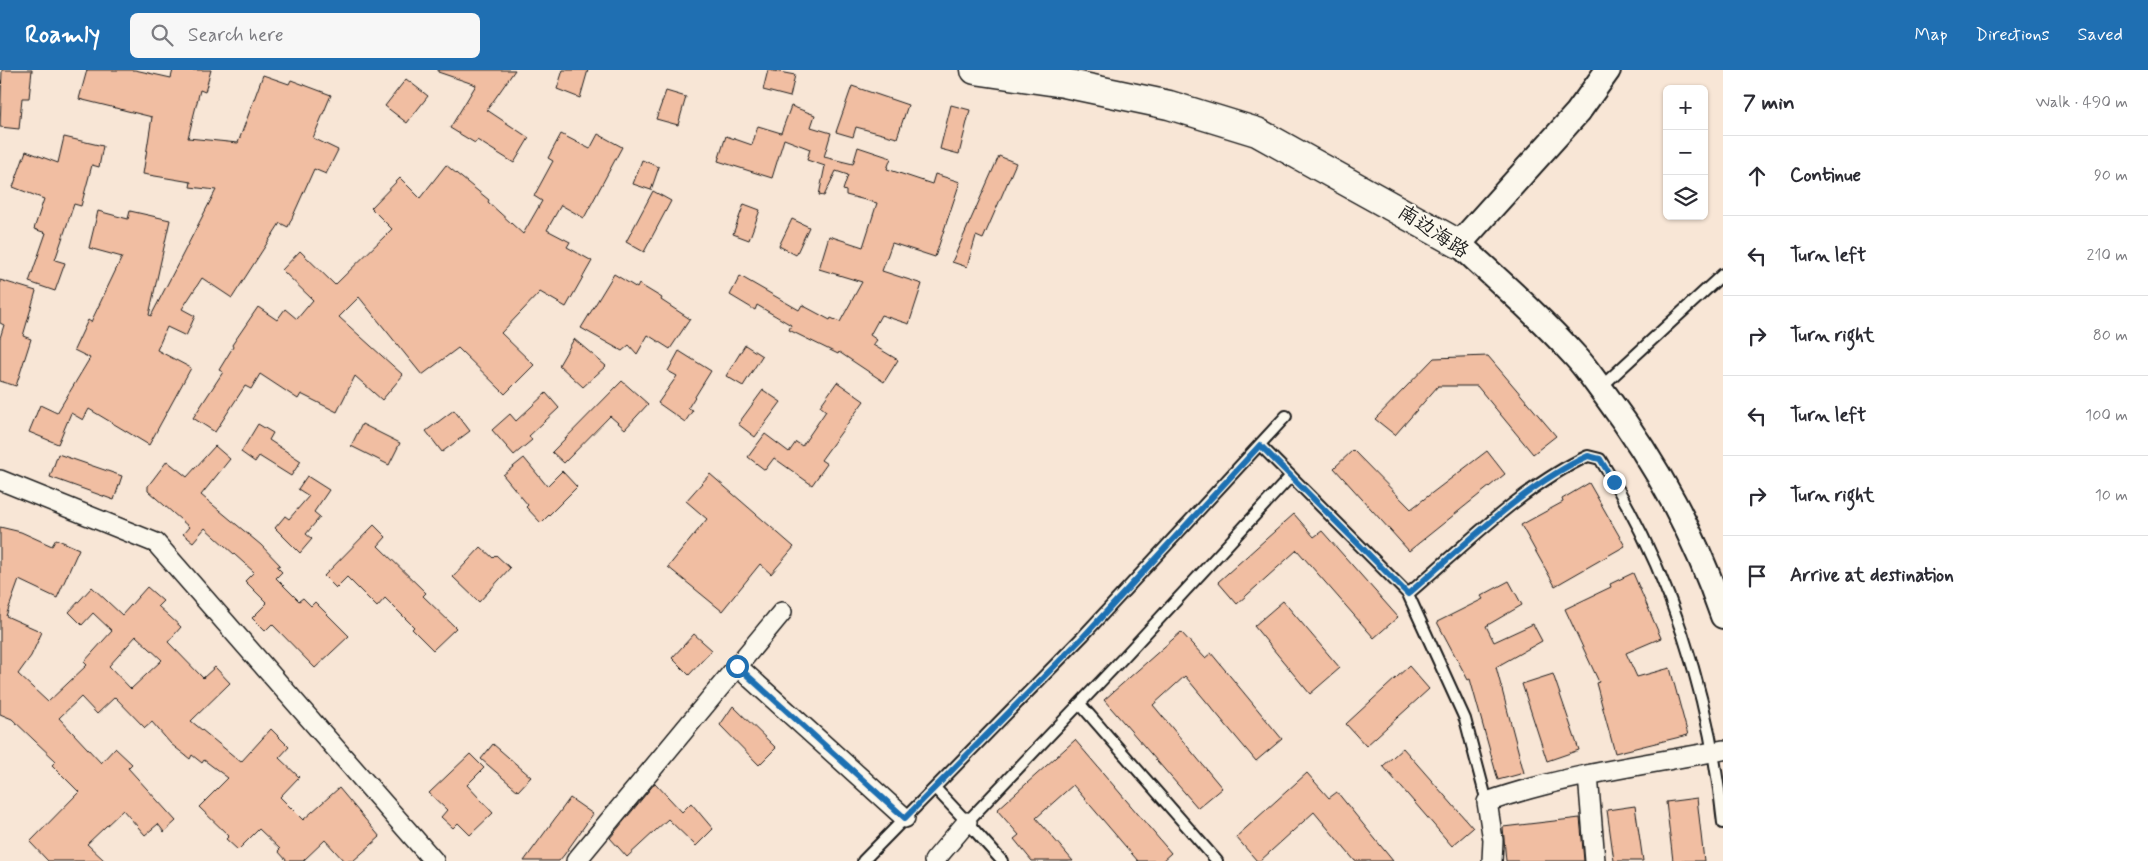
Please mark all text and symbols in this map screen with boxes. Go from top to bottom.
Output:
search box [130,13,480,58]
text: Roamly [25,20,100,51]
icon: search [148,21,176,49]
text: Search here [188,23,284,48]
text: Map [1915,23,1948,47]
text: Directions [1976,23,2050,47]
text: Saved [2078,23,2123,47]
map controls [1663,85,1708,220]
button: + [1663,85,1708,130]
text: 7 min [1743,89,1795,117]
text: Walk · 490 m [2036,92,2128,113]
button: − [1663,130,1708,175]
icon: ahead [1743,162,1771,190]
text: Continue [1790,163,1861,188]
text: 90 m [2094,165,2128,186]
button: layers [1663,175,1708,220]
street label: 南边海路 [1392,199,1475,266]
icon: left [1743,242,1771,270]
text: Turn left [1790,243,1866,268]
text: 210 m [2087,245,2128,266]
icon: right [1743,322,1771,350]
text: Turn right [1790,323,1874,348]
text: 80 m [2093,325,2128,346]
icon: left [1743,402,1771,430]
text: Turn left [1790,403,1866,428]
text: 100 m [2085,405,2128,426]
route end [1603,471,1626,494]
icon: right [1743,482,1771,510]
text: Turn right [1790,483,1874,508]
text: 10 m [2095,485,2128,506]
icon: arrive [1743,562,1771,590]
text: Arrive at destination [1790,563,1954,588]
route start [726,655,749,678]

